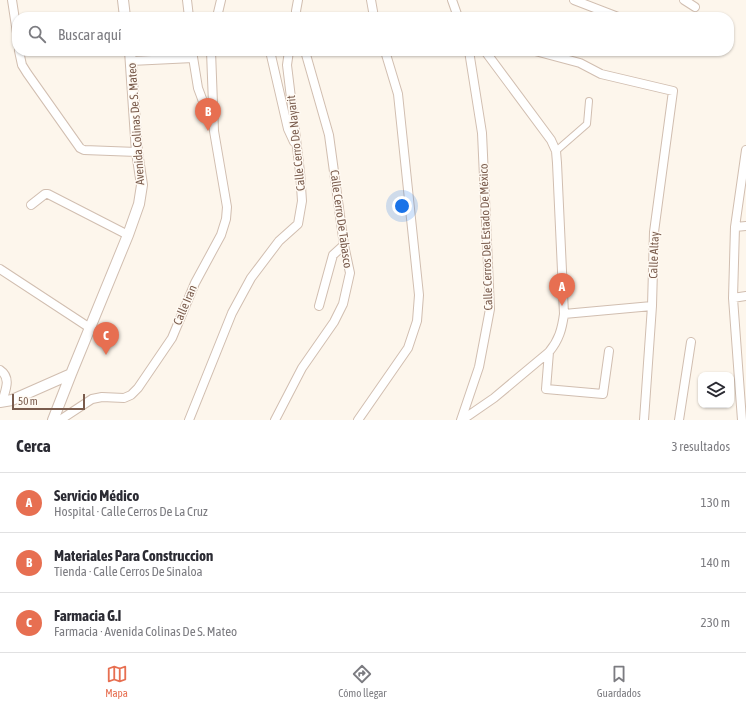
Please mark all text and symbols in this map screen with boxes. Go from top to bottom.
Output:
search box [12,12,734,56]
icon: search [26,23,48,45]
text: Buscar aquí [58,26,121,43]
street label: Avenida Colinas De S. Mateo [125,62,147,186]
street label: Calle Cerro De Nayarit [284,94,308,192]
pin: B [195,98,221,131]
street label: Calle Cerros Del Estado De México [476,163,496,311]
street label: Calle Cerro De Tabasco [327,169,355,269]
your location [392,196,412,216]
street label: Calle Altay [646,231,662,279]
pin: A [549,273,575,306]
street label: Calle Iran [170,283,200,327]
pin: C [93,322,119,355]
map controls [698,372,734,408]
button: layers [698,372,734,408]
scale bar [12,392,85,411]
text: 50 m [18,395,38,407]
text: Cerca [16,436,51,456]
text: 3 resultados [671,439,730,454]
text: Servicio Médico [54,487,139,504]
text: A [26,495,32,510]
text: 130 m [701,495,730,510]
text: Hospital · Calle Cerros De La Cruz [54,504,208,519]
text: Materiales Para Construccion [54,547,213,564]
text: B [26,555,32,570]
text: 140 m [701,555,730,570]
text: Tienda · Calle Cerros De Sinaloa [54,564,203,579]
text: Farmacia G.I [54,607,121,624]
text: C [26,615,32,630]
text: 230 m [701,615,730,630]
text: Farmacia · Avenida Colinas De S. Mateo [54,624,237,639]
tab: Mapa [105,663,128,699]
tab: Cómo llegar [338,663,387,699]
tab: Guardados [597,663,641,699]

